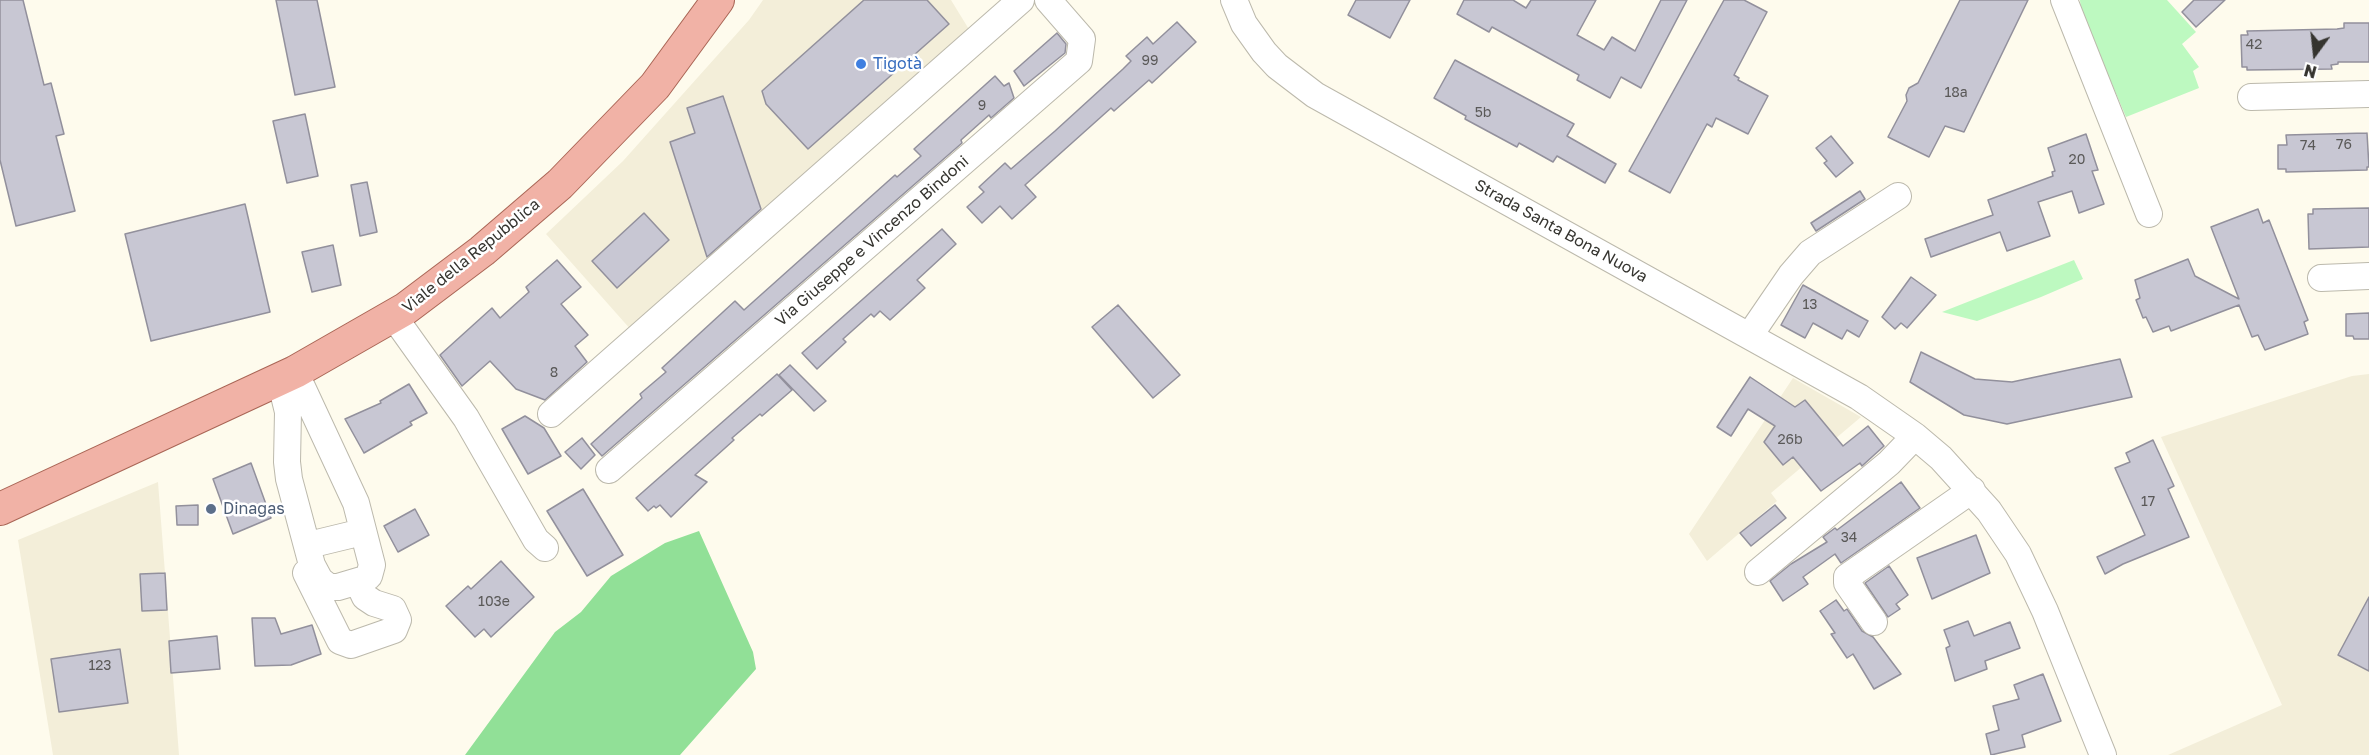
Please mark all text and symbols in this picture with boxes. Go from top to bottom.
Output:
north arrow [2285,24,2345,84]
house number: 42 [2246,37,2262,53]
house number: 99 [1142,53,1158,69]
place label: Tigotà [873,54,922,74]
marker: Tigotà [854,57,868,71]
text: N [2302,60,2319,83]
house number: 18a [1944,85,1968,101]
house number: 9 [978,98,986,114]
house number: 5b [1475,105,1491,121]
house number: 76 [2336,137,2352,153]
house number: 74 [2300,138,2316,154]
street label: Via Giuseppe e Vincenzo Bindoni [771,152,973,330]
house number: 20 [2069,152,2085,168]
street label: Strada Santa Bona Nuova [1471,175,1651,287]
street label: Viale della Repubblica [398,195,544,317]
house number: 13 [1803,297,1817,313]
house number: 8 [550,365,558,381]
house number: 26b [1777,432,1803,448]
house number: 17 [2141,494,2155,510]
place label: Dinagas [223,499,285,519]
marker: Dinagas [204,502,218,516]
house number: 34 [1841,530,1857,546]
house number: 103e [478,594,510,610]
house number: 123 [88,658,112,674]

